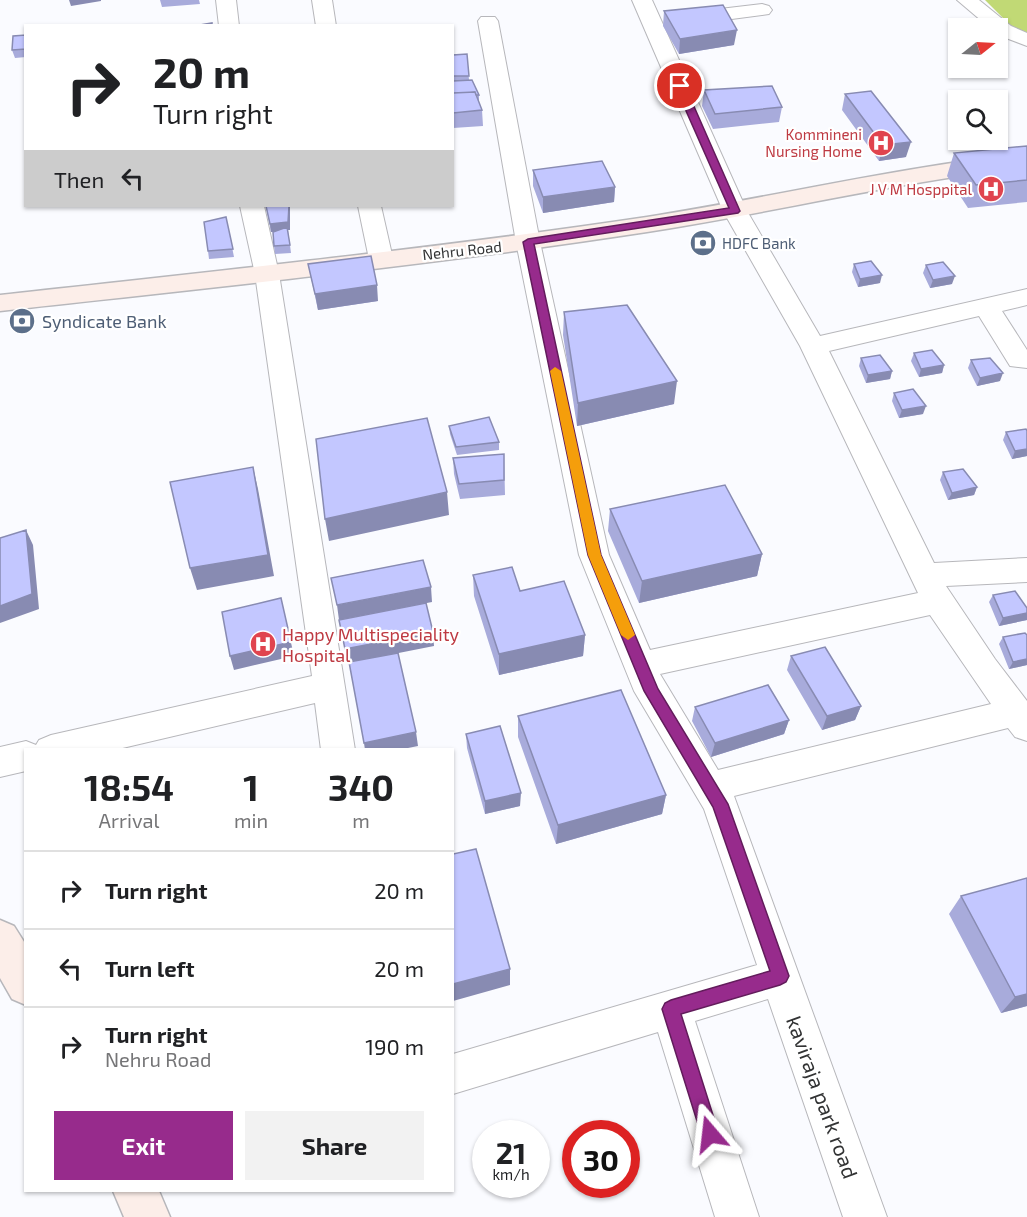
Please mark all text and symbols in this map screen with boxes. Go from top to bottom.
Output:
north arrow [948,18,1008,78]
map controls [948,18,1008,150]
text: 20 m [153,46,250,96]
icon: right [54,48,132,126]
pin [654,60,705,111]
icon: arrive [663,69,696,102]
button: search [948,90,1008,150]
text: Turn right [153,97,273,129]
place label: Kommineni Nursing Home [765,125,862,160]
hospital icon: Kommineni Nursing Home [866,128,896,158]
icon: left [116,162,149,195]
text: Then [54,166,104,192]
hospital icon: J V M Hosppital [976,174,1006,204]
place label: J V M Hosppital [870,180,973,198]
bank icon: HDFC Bank [688,228,718,258]
place label: HDFC Bank [722,234,796,252]
street label: Nehru Road [421,237,503,263]
bank icon: Syndicate Bank [7,306,37,336]
place label: Syndicate Bank [42,310,167,332]
place label: Happy Multispeciality Hospital [282,623,459,666]
hospital icon: Happy Multispeciality Hospital [248,629,278,659]
text: 18:54 [84,765,174,808]
text: 1 [243,765,259,808]
text: 340 [328,765,394,808]
text: Arrival [99,808,159,832]
text: min [234,808,268,832]
text: m [352,808,370,832]
icon: right [54,874,87,907]
text: Turn right [105,877,207,903]
text: 20 m [374,877,424,903]
icon: left [54,952,87,985]
text: Turn left [105,955,194,981]
text: 20 m [374,955,424,981]
street label: kaviraja park road [781,1012,864,1182]
text: Turn right [105,1021,207,1047]
icon: right [54,1030,87,1063]
text: 190 m [365,1033,424,1059]
text: Nehru Road [105,1047,211,1071]
position arrow [678,1102,742,1166]
button: Exit [54,1111,233,1180]
button: Share [245,1111,424,1180]
speed limit sign: 30 [562,1120,640,1198]
text: 21 [496,1134,526,1170]
text: km/h [492,1165,530,1183]

